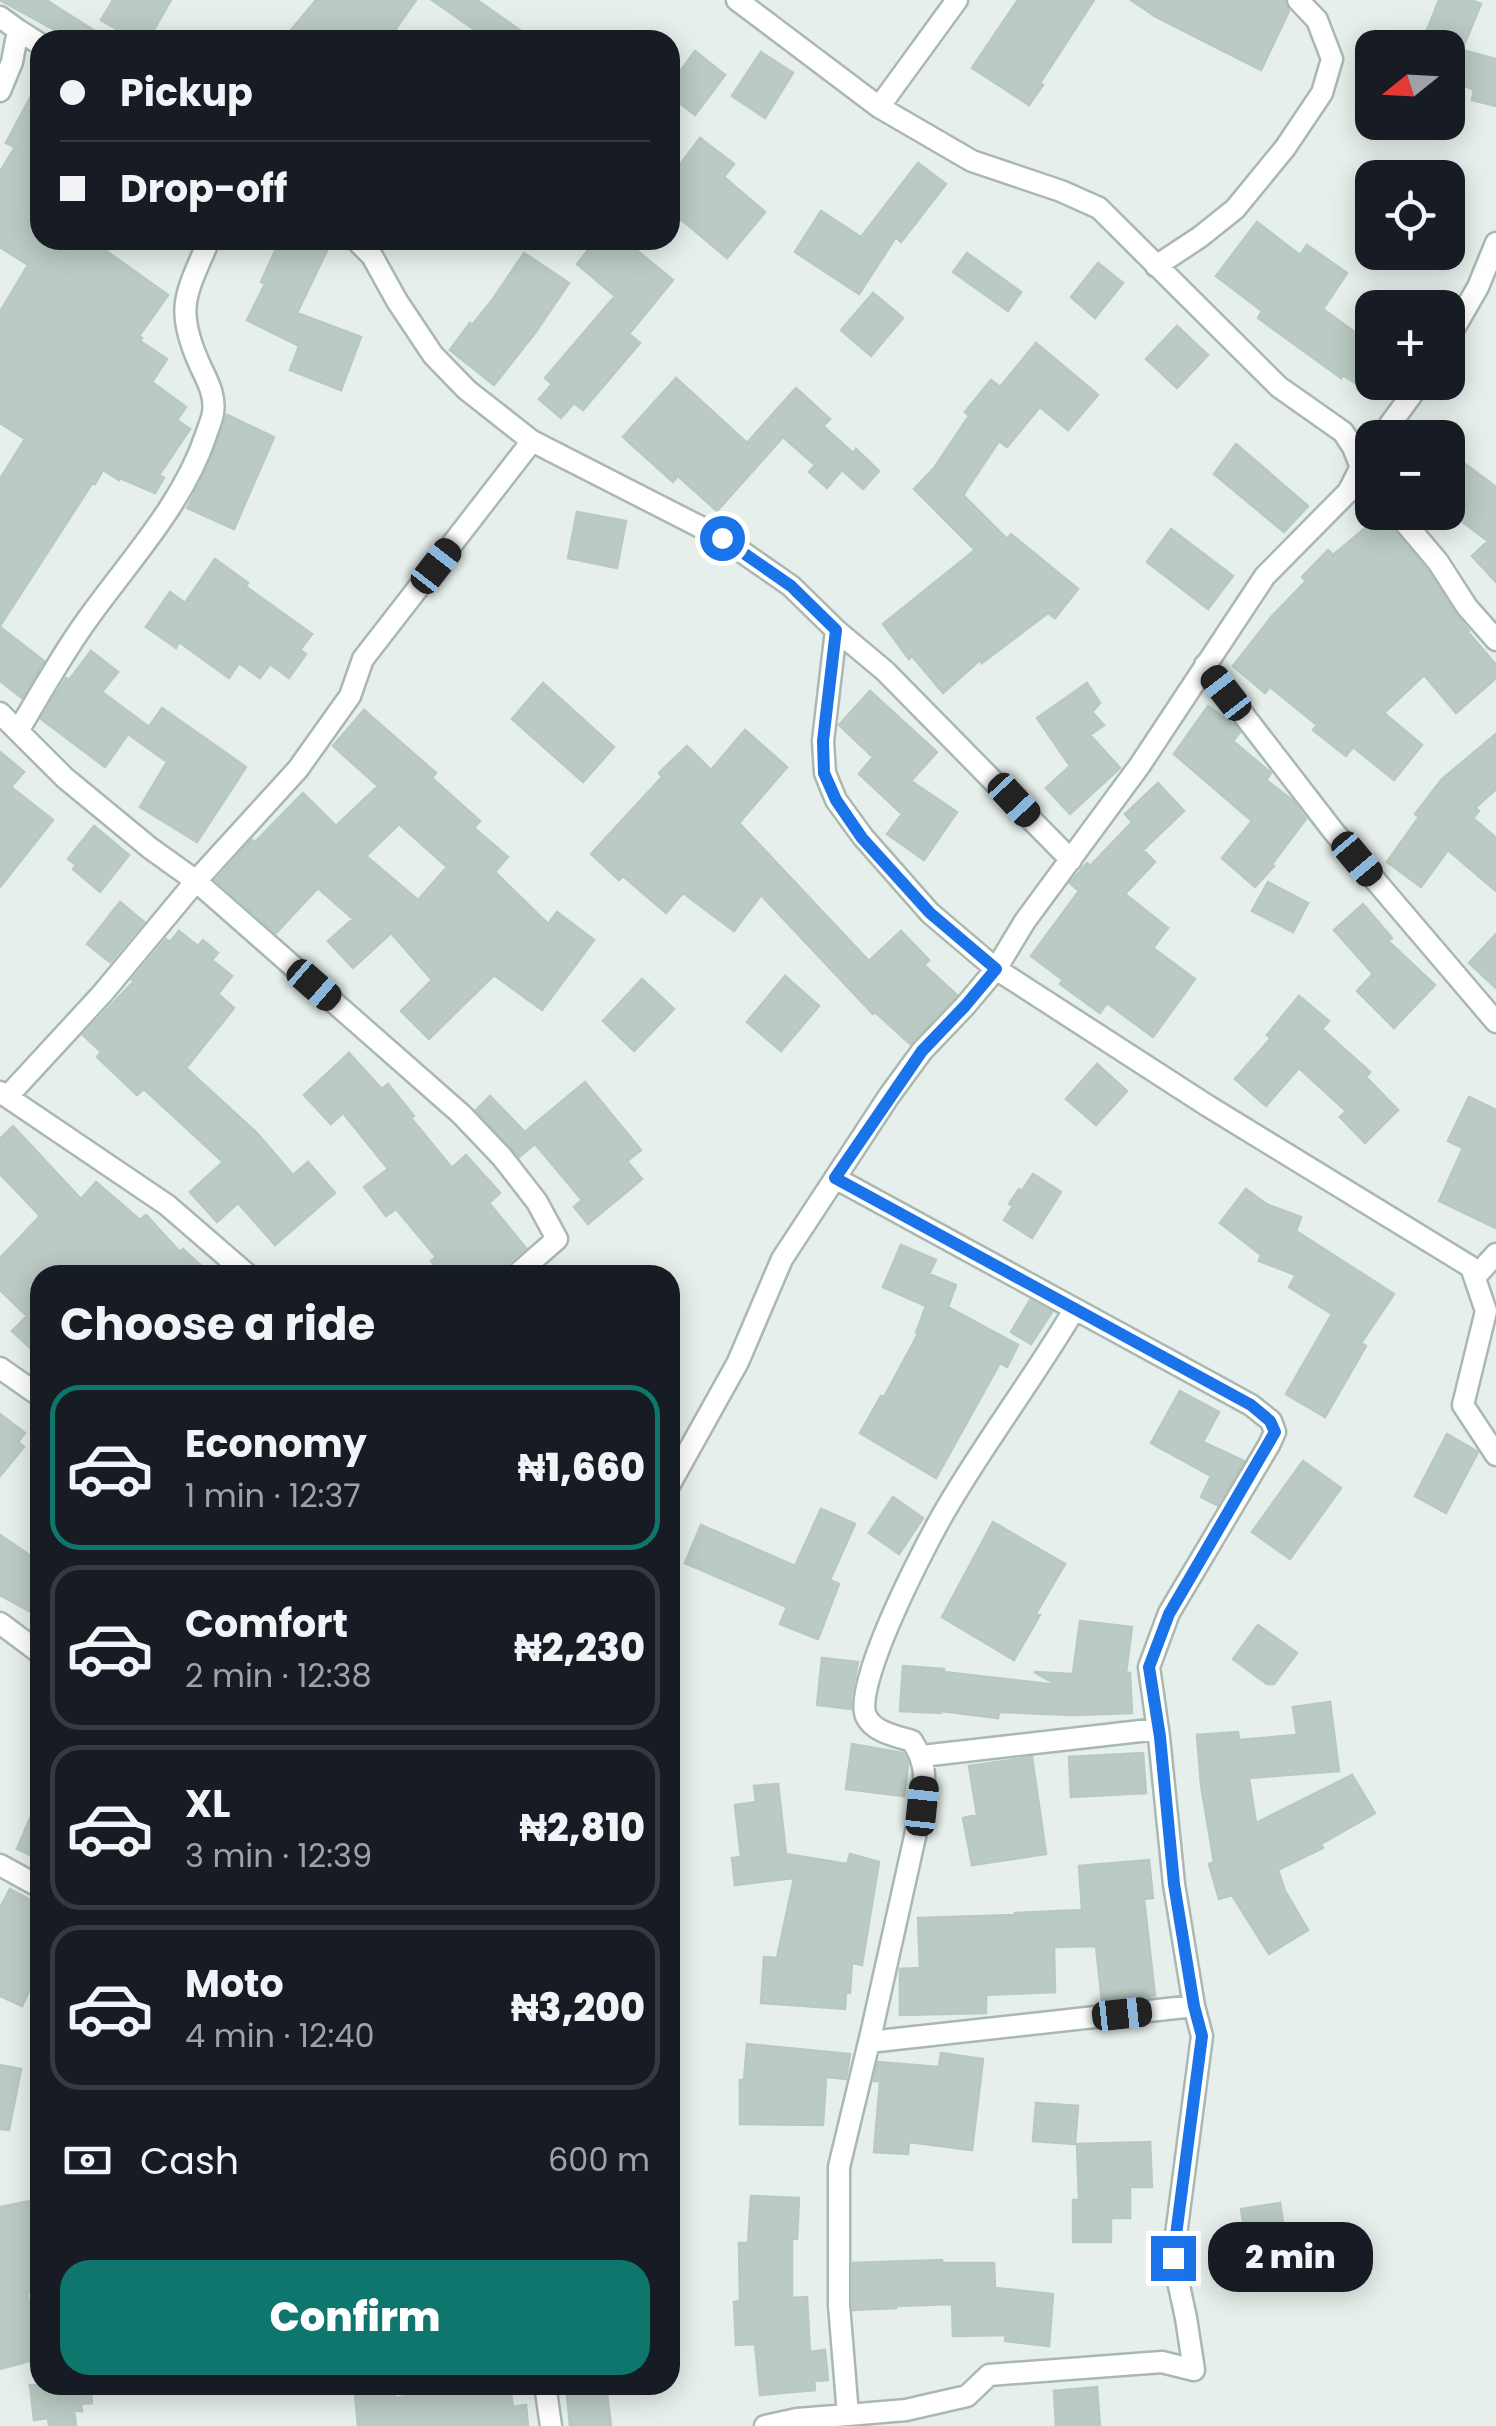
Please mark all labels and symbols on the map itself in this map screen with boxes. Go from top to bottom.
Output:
north arrow [1355,30,1465,140]
route start [700,516,745,561]
car [406,533,466,599]
car [1196,660,1256,726]
car [983,768,1045,832]
car [1326,826,1388,892]
car [282,954,346,1016]
car [904,1775,940,1837]
car [1091,1996,1153,2032]
callout: 2 min [1208,2223,1373,2293]
route end [1151,2236,1196,2281]

